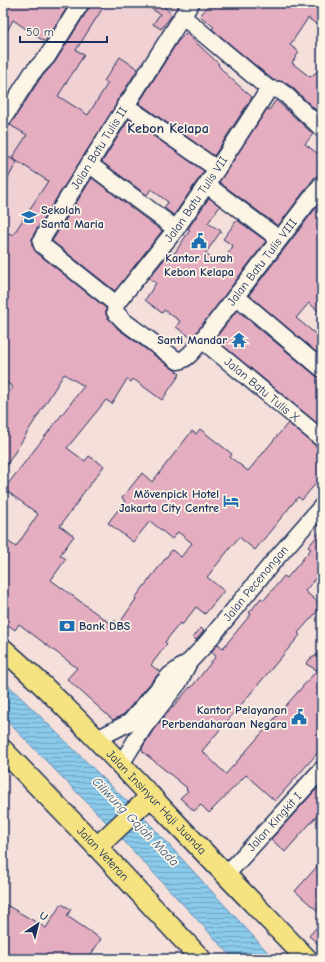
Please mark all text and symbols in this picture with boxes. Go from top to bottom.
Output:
scale bar [20,18,107,44]
text: 50 m [26,25,54,39]
street label: Jalan Batu Tulis II [68,104,130,192]
district label: Kebon Kelapa [127,120,209,137]
street label: Jalan Batu Tulis VII [161,153,231,245]
place label: Sekolah Santa Maria [41,203,104,231]
school or university icon: Sekolah Santa Maria [20,208,38,226]
street label: Jalan Batu Tulis VIII [224,216,300,308]
public building icon: Kantor Lurah Kebon Kelapa [190,232,208,250]
place label: Kantor Lurah Kebon Kelapa [164,251,234,279]
temple icon: Santi Mandar [230,331,248,349]
place label: Santi Mandar [157,333,227,347]
street label: Jalan Batu Tulis X [222,354,303,425]
place label: Mövenpick Hotel Jakarta City Centre [119,487,219,515]
hotel icon: Mövenpick Hotel Jakarta City Centre [222,492,240,510]
street label: Jalan Pecenongan [220,543,291,624]
bank icon: Bank DBS [58,617,76,635]
place label: Bank DBS [79,619,131,633]
place label: Kantor Pelayanan Perbendaharaan Negara [162,703,287,731]
public building icon: Kantor Pelayanan Perbendaharaan Negara [290,708,308,726]
street label: Jalan Insinyur Haji Juanda [104,747,209,857]
water label: Ciliwung Gajah Mada [89,774,182,869]
street label: Jalan Kingkit I [244,789,305,854]
street label: Jalan Veteran [74,824,132,884]
north arrow [18,904,58,944]
text: U [37,909,50,924]

